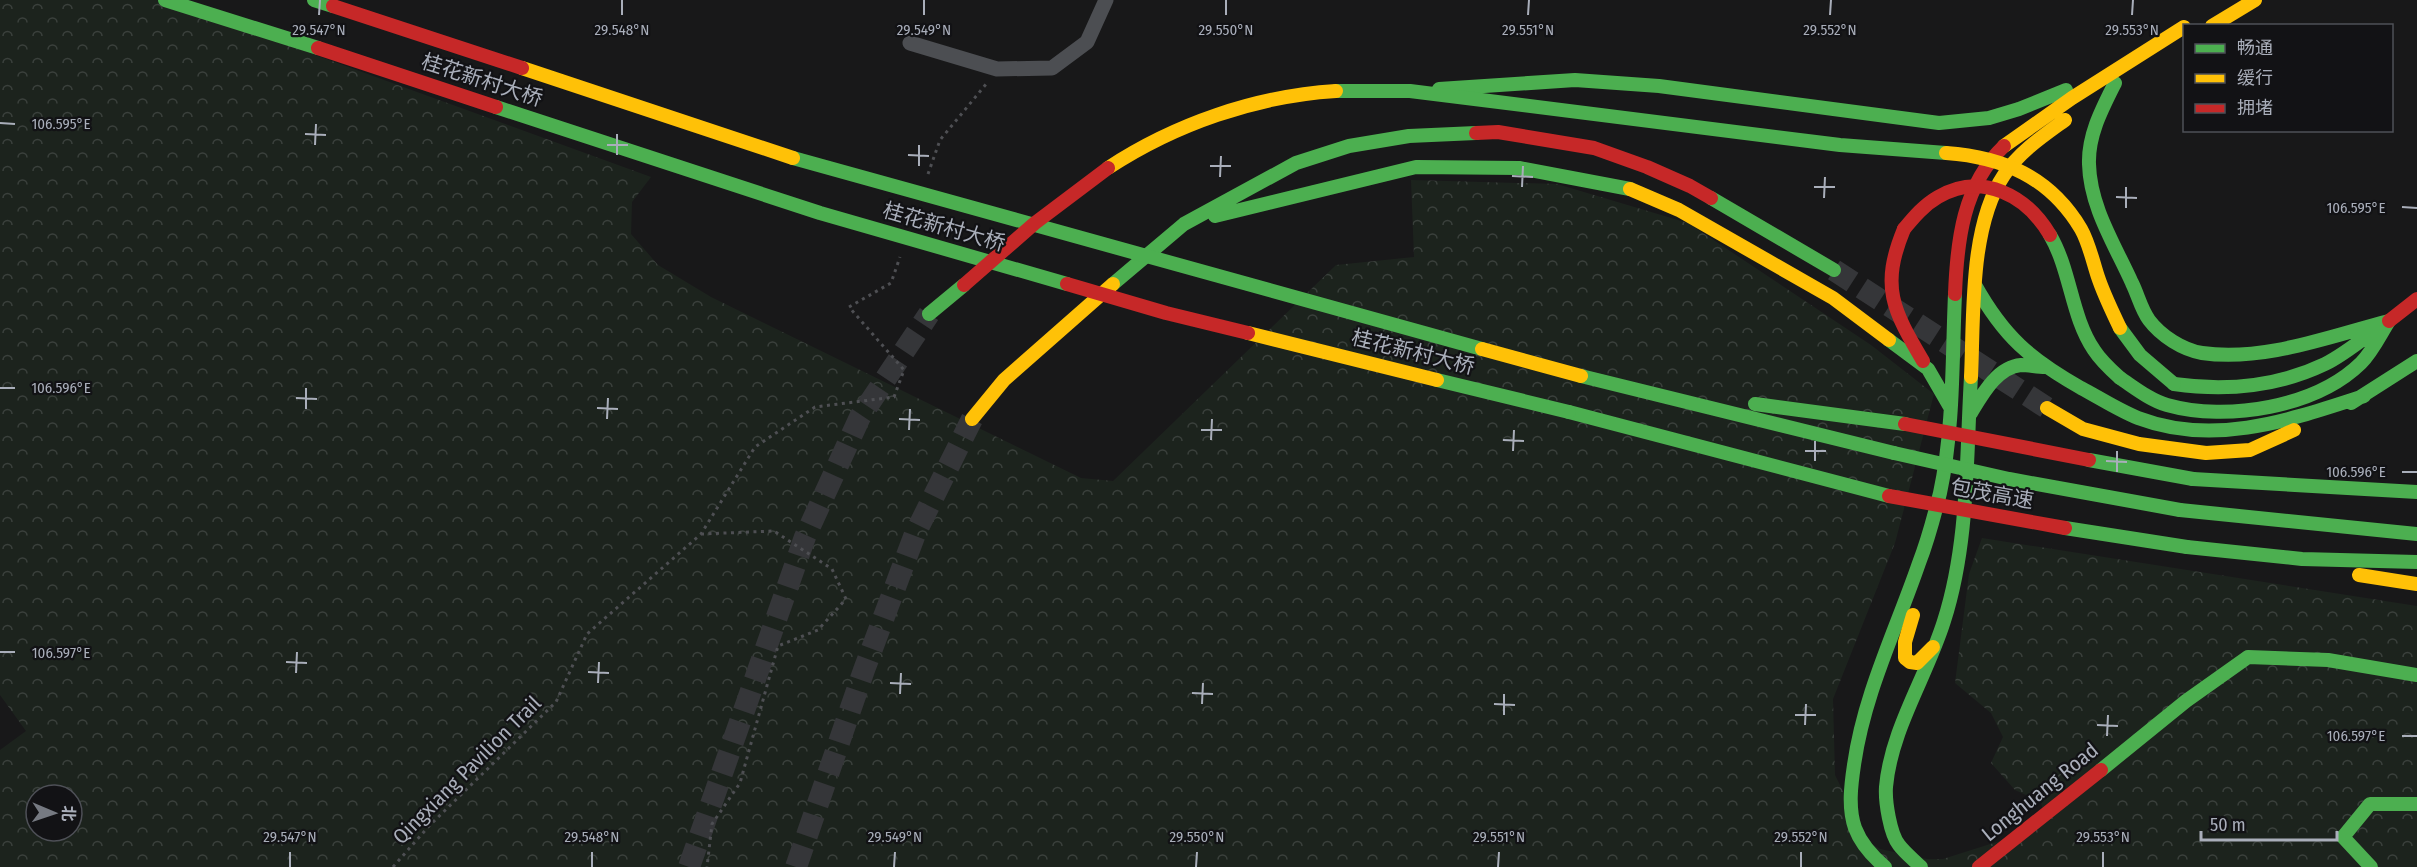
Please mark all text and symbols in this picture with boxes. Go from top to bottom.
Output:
text: 29.547°N [292,21,346,39]
text: 29.548°N [595,21,649,39]
text: 29.549°N [897,21,951,39]
text: 29.550°N [1199,21,1253,39]
text: 29.551°N [1502,21,1554,39]
text: 29.552°N [1803,21,1857,39]
text: 29.553°N [2105,21,2159,39]
legend [2183,24,2393,132]
text: 畅通 [2237,37,2273,59]
street label: 桂花新村大桥 [418,48,546,112]
text: 缓行 [2237,67,2273,89]
text: 拥堵 [2237,97,2273,119]
text: 106.595°E [31,115,91,133]
street label: 桂花新村大桥 [880,197,1008,257]
text: 106.595°E [2326,199,2386,217]
street label: 桂花新村大桥 [1349,324,1477,380]
text: 106.596°E [31,379,91,397]
text: 106.596°E [2326,463,2386,481]
street label: 包茂高速 [1948,474,2036,514]
text: 106.597°E [32,644,90,662]
street label: Qingxiang Pavilion Trail [387,690,547,850]
text: 106.597°E [2327,727,2385,745]
street label: Longhuang Road [1976,737,2104,847]
north arrow [24,783,84,843]
scale bar [2201,804,2338,842]
text: 北 [59,805,78,822]
text: 50 m [2210,814,2246,836]
text: 29.547°N [263,828,317,846]
text: 29.548°N [565,828,619,846]
text: 29.549°N [868,828,922,846]
text: 29.550°N [1170,828,1224,846]
text: 29.551°N [1473,828,1525,846]
text: 29.552°N [1774,828,1828,846]
text: 29.553°N [2076,828,2130,846]

